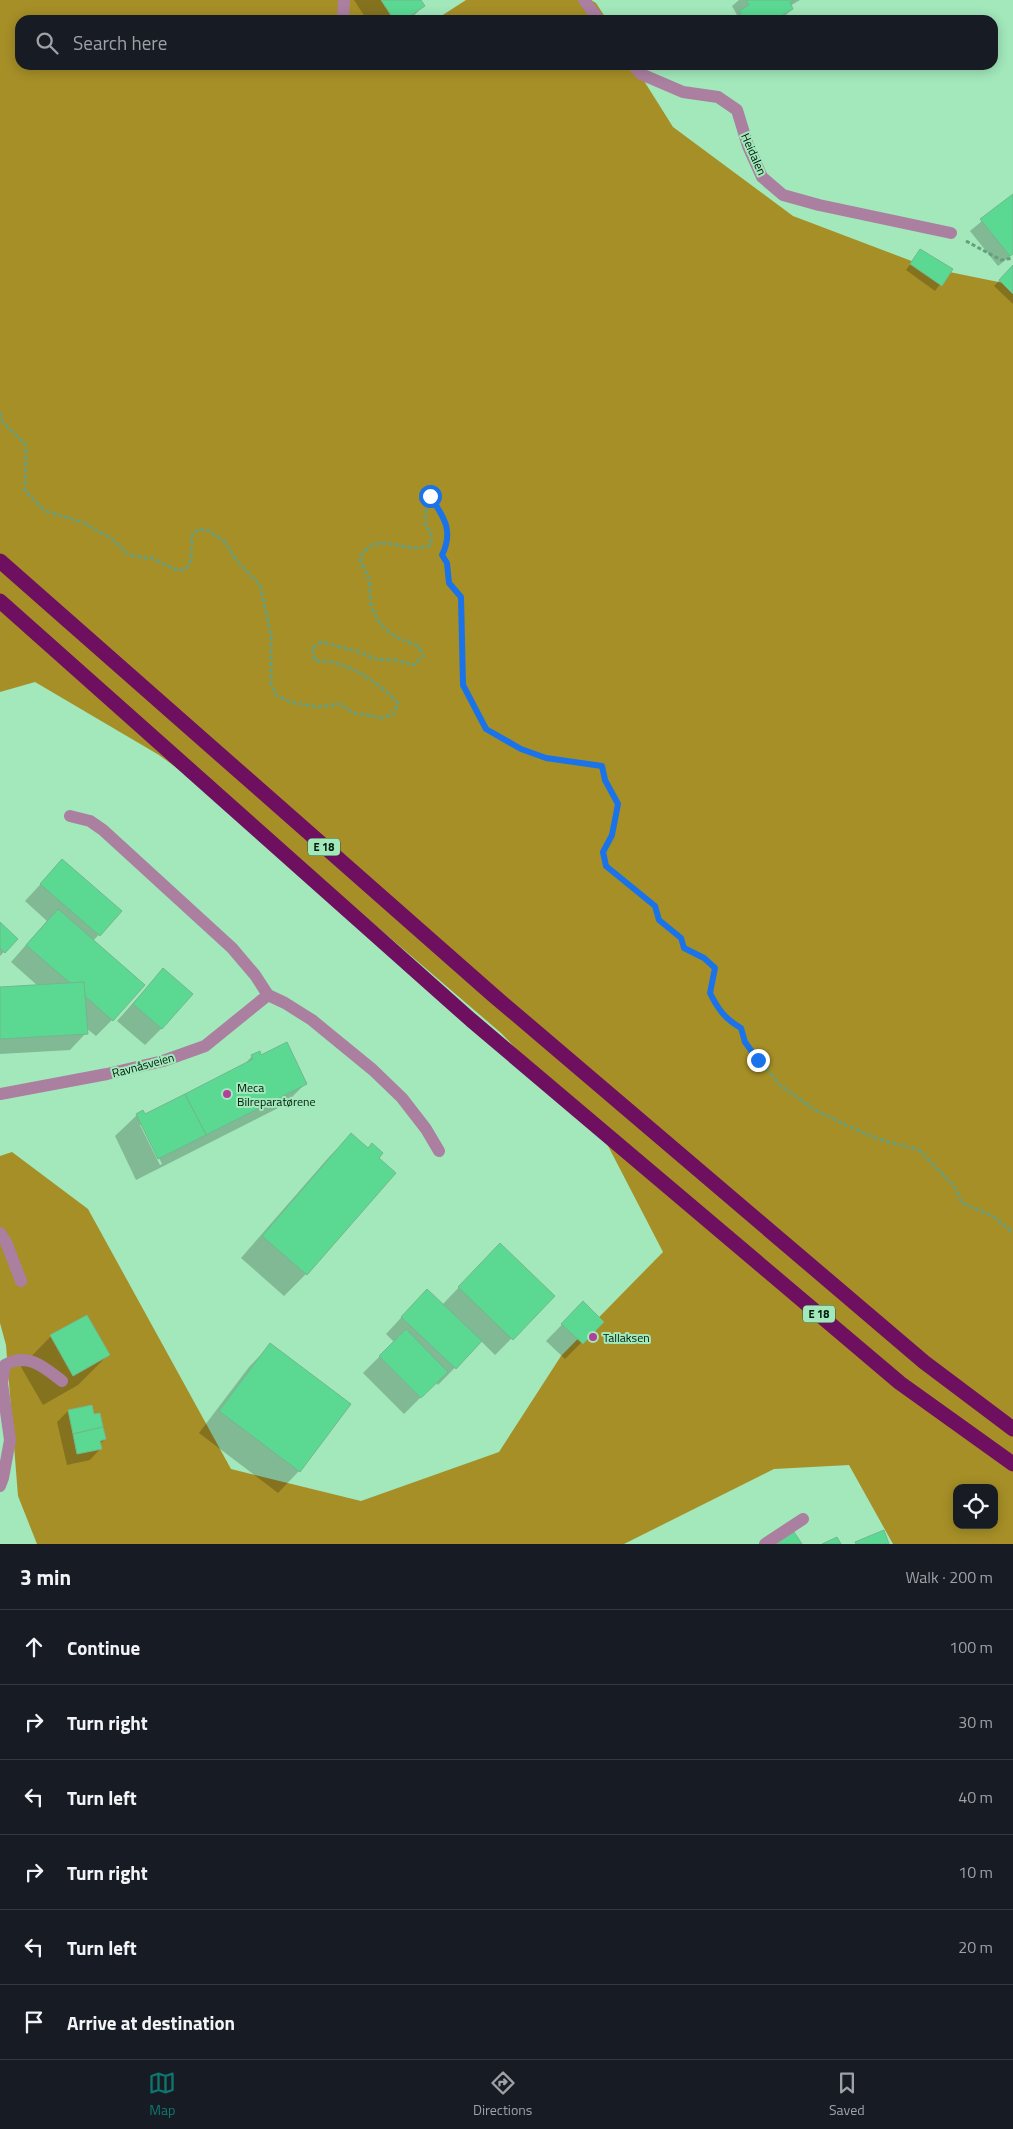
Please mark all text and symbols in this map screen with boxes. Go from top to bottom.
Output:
search box [15,15,998,70]
text: Search here [73,28,167,57]
icon: search [33,29,61,57]
street label: Heidalen [736,130,772,178]
route start [419,485,442,508]
road number: E 18 [308,839,340,856]
street label: Ravnåsveien [110,1048,176,1082]
route end [747,1049,770,1072]
place label: Meca Bilreparatørene [237,1078,316,1111]
marker: Meca Bilreparatørene [221,1088,233,1100]
road number: E 18 [803,1306,835,1322]
place label: Tallaksen [603,1328,650,1347]
marker: Tallaksen [587,1331,599,1343]
map controls [953,1484,998,1529]
button: locate [953,1484,998,1529]
text: 3 min [20,1561,71,1593]
text: Walk · 200 m [905,1565,993,1589]
icon: ahead [20,1633,48,1661]
text: Continue [67,1633,140,1662]
text: 100 m [949,1635,993,1659]
icon: right [20,1708,48,1736]
text: Turn right [67,1708,148,1737]
text: 30 m [958,1710,993,1734]
icon: left [20,1783,48,1811]
text: Turn left [67,1783,137,1812]
text: 40 m [958,1785,993,1809]
icon: right [20,1858,48,1886]
text: Turn right [67,1858,148,1887]
text: 10 m [958,1860,993,1884]
icon: left [20,1933,48,1961]
text: Turn left [67,1933,137,1962]
text: 20 m [958,1935,993,1959]
icon: arrive [20,2008,48,2036]
text: Arrive at destination [67,2008,235,2037]
tab: Map [148,2069,176,2120]
tab: Directions [473,2069,532,2120]
tab: Saved [829,2069,865,2120]

